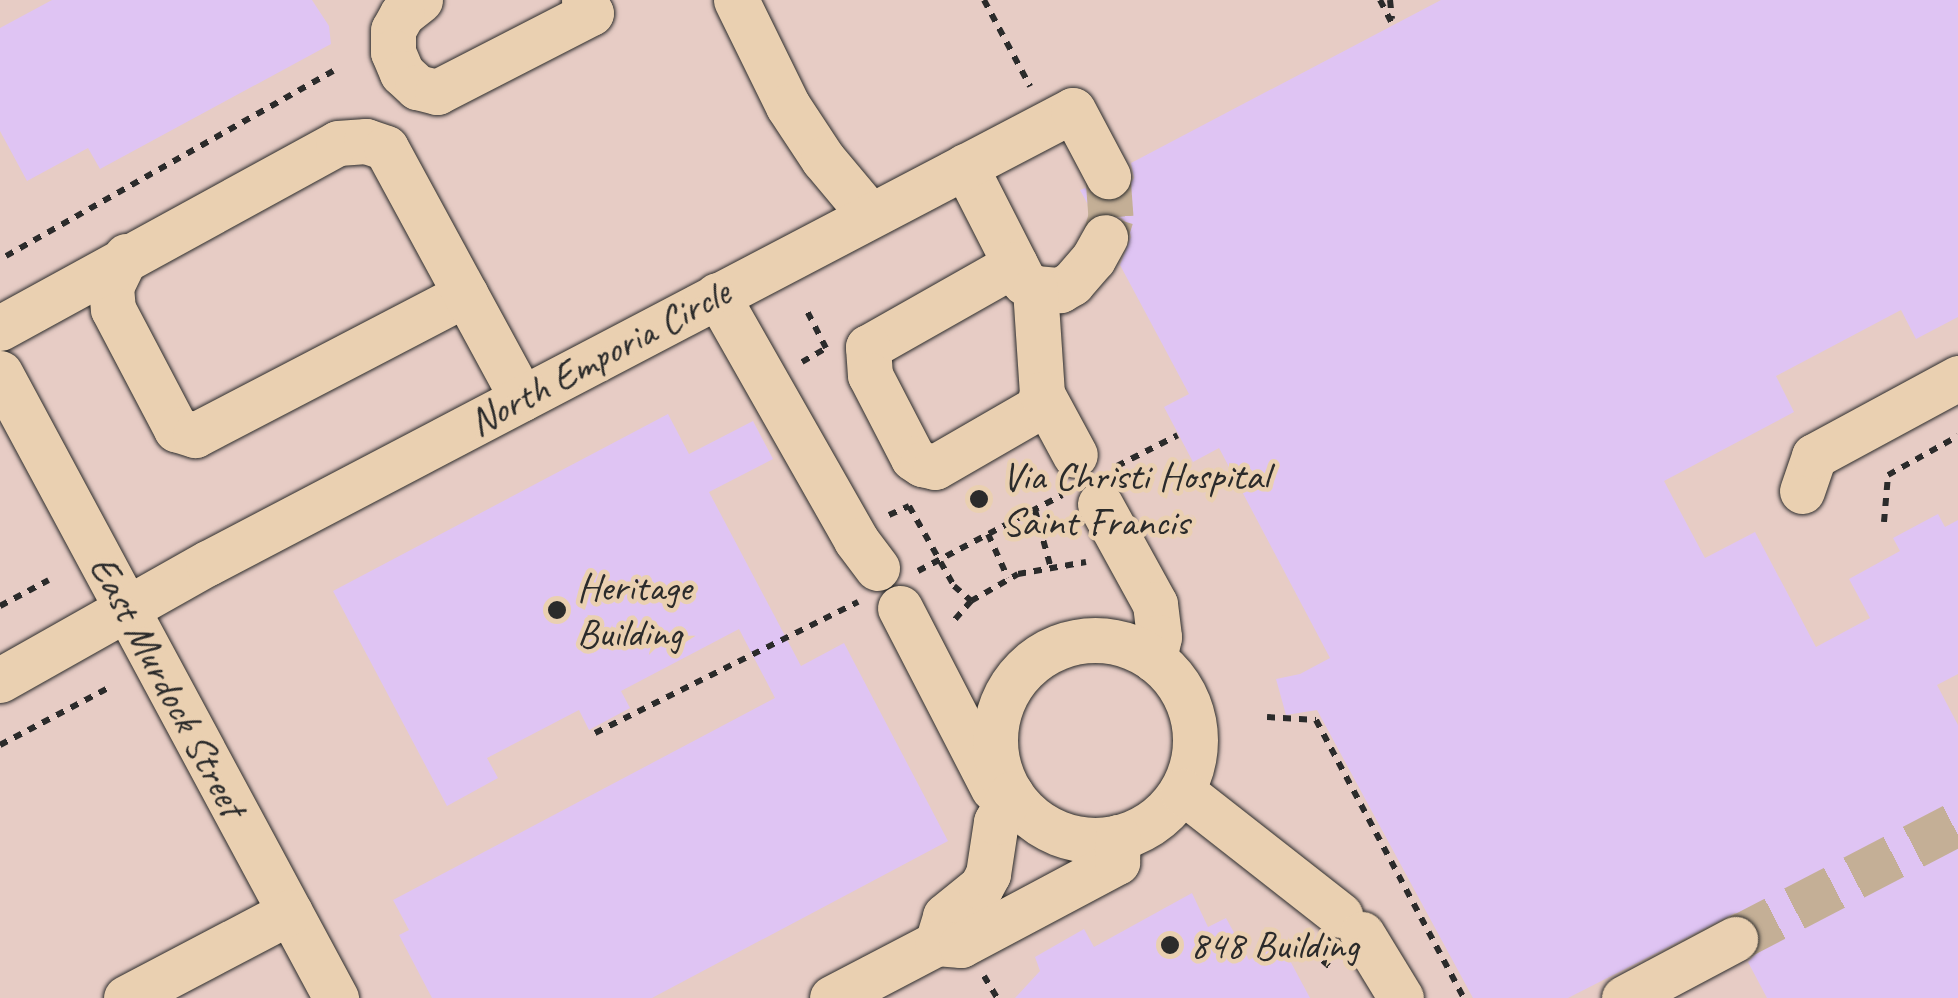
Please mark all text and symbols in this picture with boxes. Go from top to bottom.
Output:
street label: North Emporia Circle [460,268,738,446]
place label: Via Christi Hospital Saint Francis [1002,452,1267,546]
marker: Via Christi Hospital Saint Francis [966,486,992,512]
street label: East Murdock Street [79,547,257,825]
place label: Heritage Building [577,563,691,657]
marker: Heritage Building [546,599,568,621]
place label: 848 Building [1190,921,1359,969]
marker: 848 Building [1159,934,1181,956]

